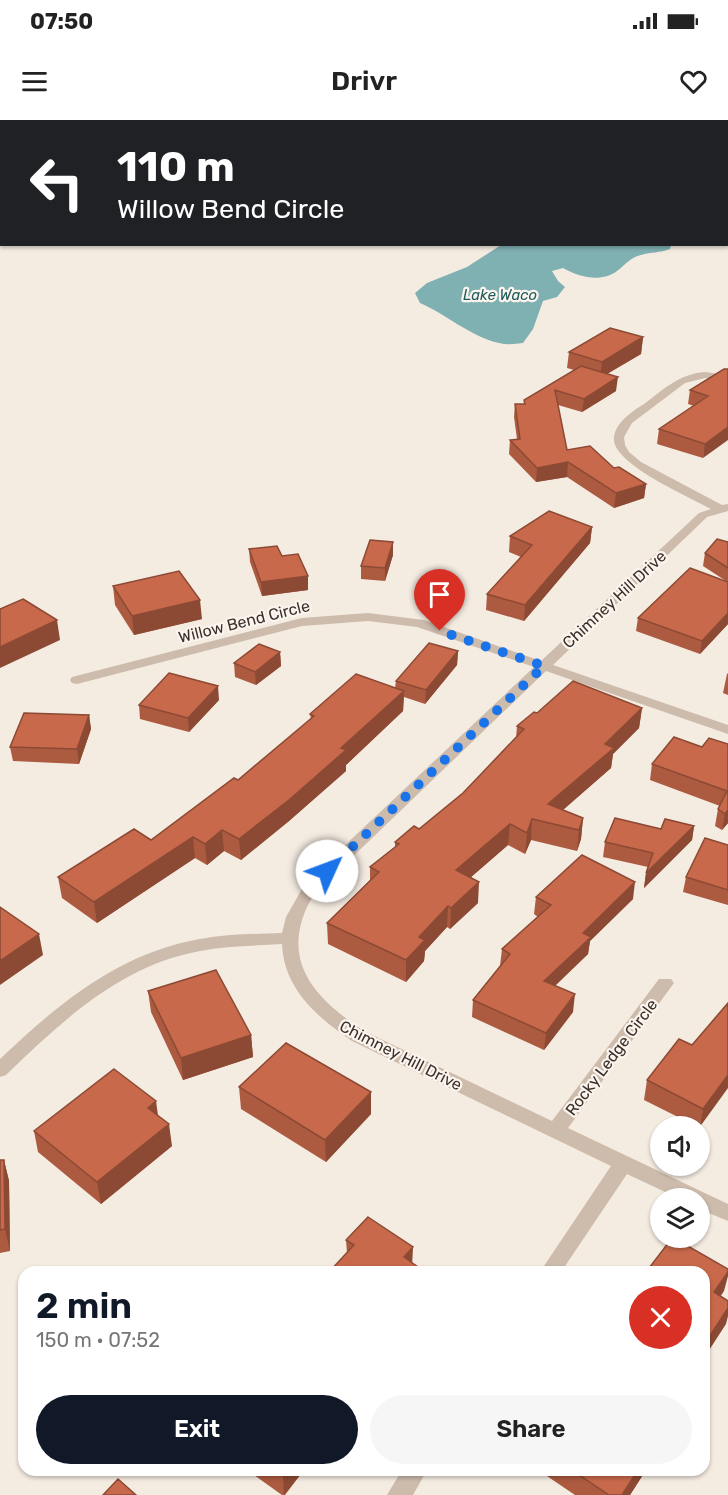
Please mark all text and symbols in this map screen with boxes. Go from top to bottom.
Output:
text: 07:50 [30,8,93,35]
icon: menu [18,65,51,98]
text: Drivr [331,65,397,97]
icon: heart [677,65,710,98]
text: 110 m [117,142,235,192]
icon: left [18,144,96,222]
text: Willow Bend Circle [117,193,344,225]
water label: Lake Waco [463,286,537,304]
street label: Chimney Hill Drive [559,546,670,652]
pin [414,569,465,631]
icon: arrive [423,578,456,611]
street label: Willow Bend Circle [176,596,312,647]
position arrow [295,839,359,903]
street label: Rocky Ledge Circle [561,995,661,1119]
street label: Chimney Hill Drive [336,1016,465,1094]
map controls [650,1116,710,1248]
button: sound [650,1116,710,1176]
button: layers [650,1188,710,1248]
text: 2 min [36,1284,132,1327]
button: close [629,1286,692,1349]
text: 150 m · 07:52 [36,1328,160,1352]
button: Exit [36,1395,358,1464]
button: Share [370,1395,692,1464]

